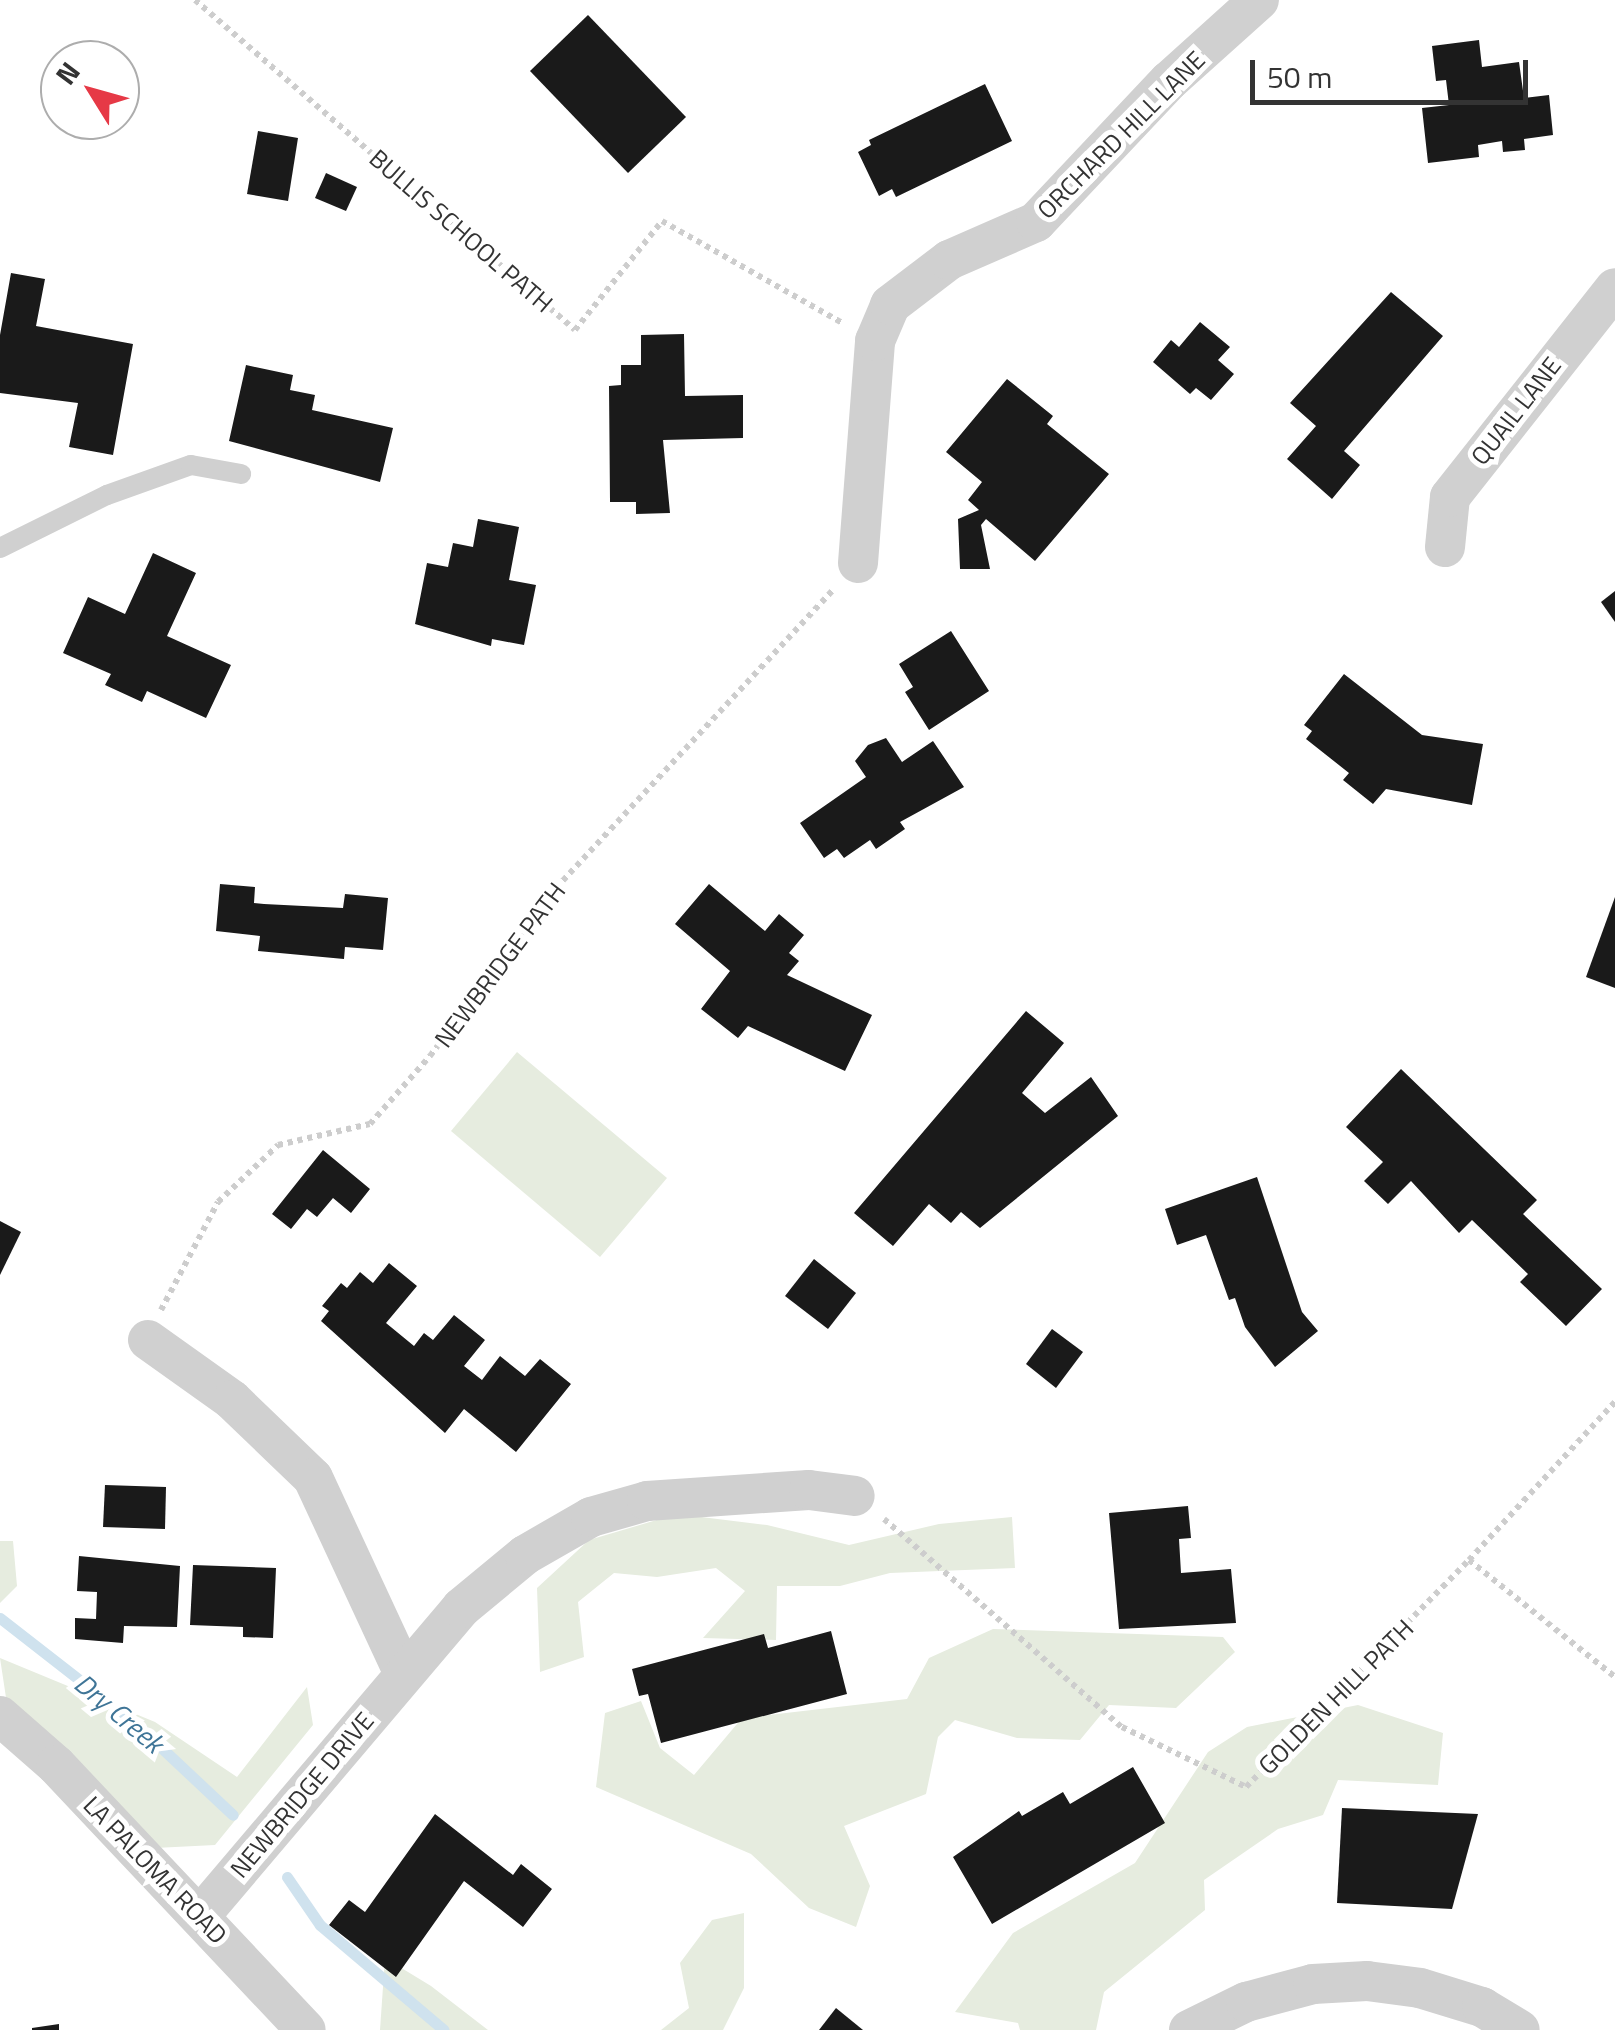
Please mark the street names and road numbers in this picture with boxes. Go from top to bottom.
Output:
street label: ORCHARD HILL LANE [1031,45,1211,225]
street label: BULLIS SCHOOL PATH [363,143,559,319]
street label: QUAIL LANE [1465,351,1567,471]
street label: NEWBRIDGE PATH [428,877,572,1053]
street label: GOLDEN HILL PATH [1252,1613,1420,1781]
street label: NEWBRIDGE DRIVE [224,1706,380,1884]
street label: LA PALOMA ROAD [77,1790,233,1950]

